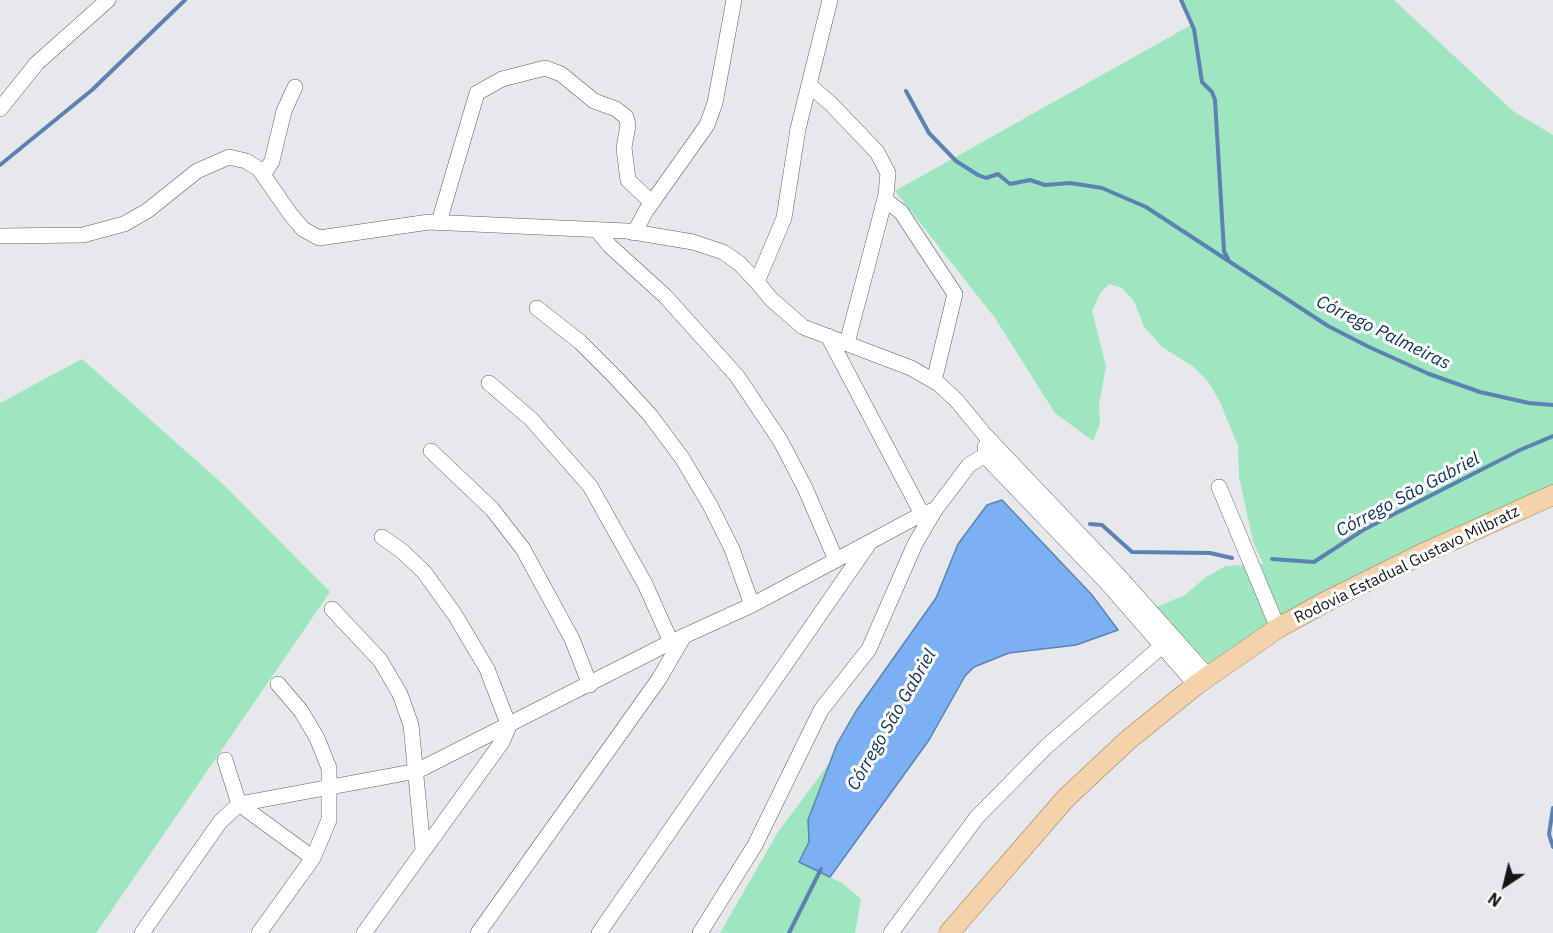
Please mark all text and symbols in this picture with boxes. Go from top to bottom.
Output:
water label: Córrego Palmeiras [1312,291,1454,375]
water label: Córrego São Gabriel [1333,448,1483,542]
street label: Rodovia Estadual Gustavo Milbratz [1291,502,1523,628]
water label: Córrego São Gabriel [843,646,941,794]
north arrow [1475,855,1535,915]
text: N [1484,888,1505,911]

